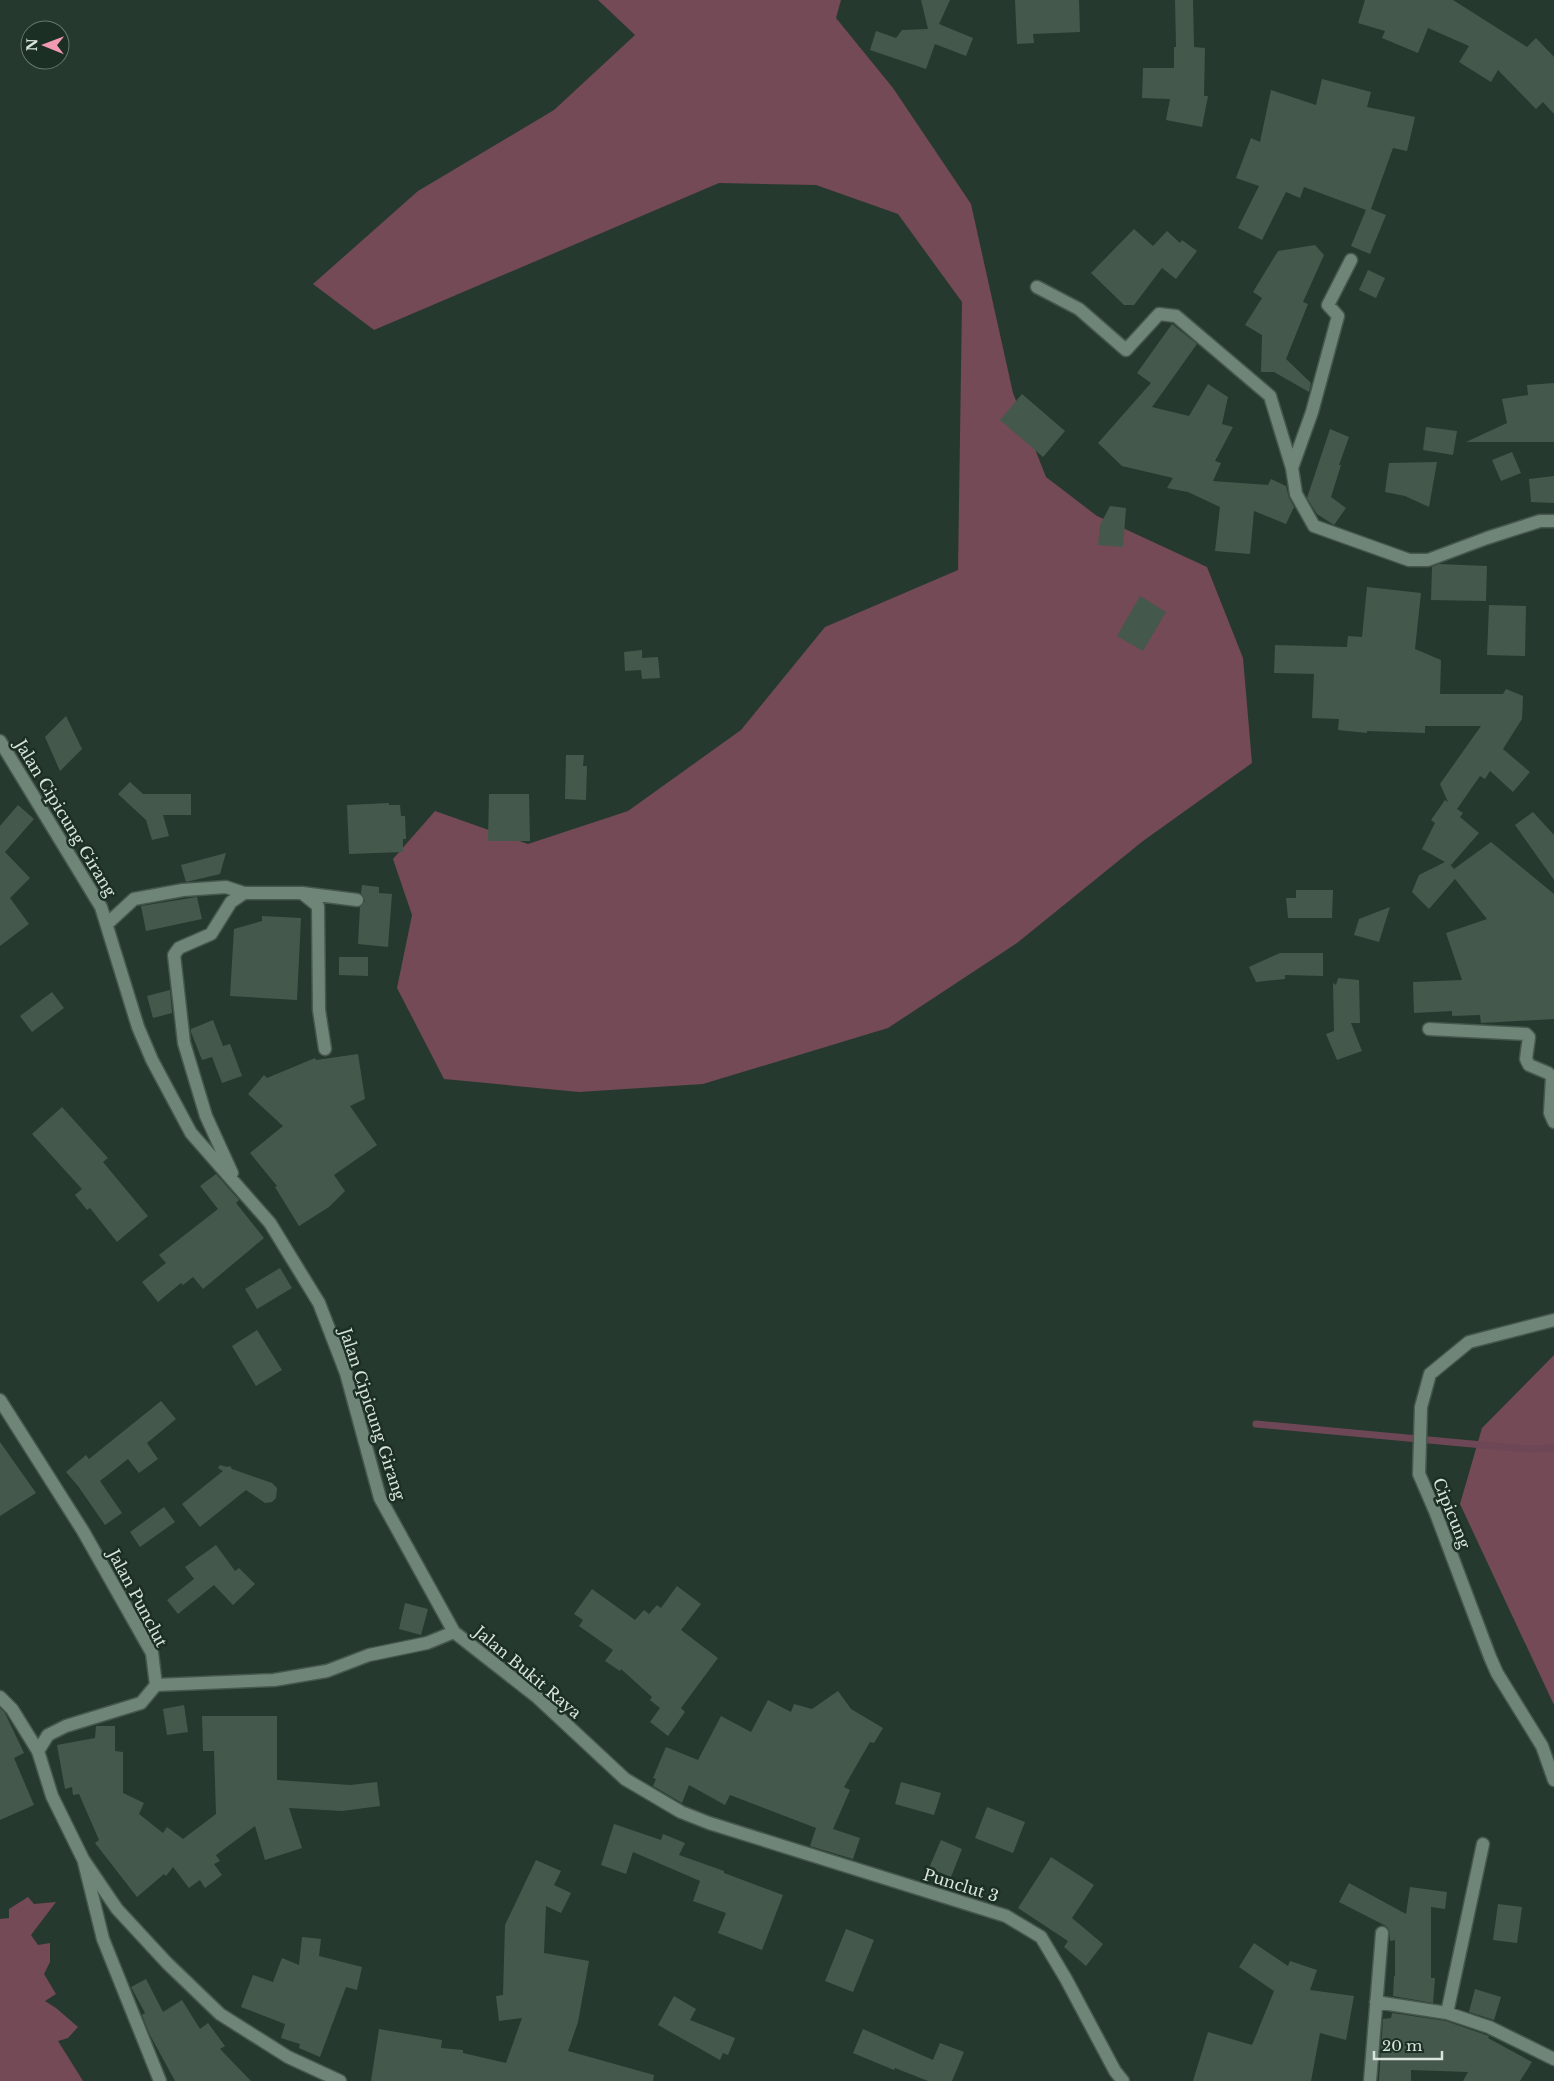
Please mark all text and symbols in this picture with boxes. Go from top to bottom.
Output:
north arrow [20,20,70,70]
text: N [23,38,41,52]
street label: Jalan Cipicung Girang [10,734,121,901]
street label: Jalan Cipicung Girang [335,1324,410,1503]
street label: Cipicung [1429,1475,1475,1552]
street label: Jalan Punclut [103,1544,172,1650]
street label: Jalan Bukit Raya [469,1620,586,1723]
street label: Punclut 3 [921,1864,1001,1906]
scale bar [1374,2028,1442,2060]
text: 20 m [1382,2036,1422,2055]

